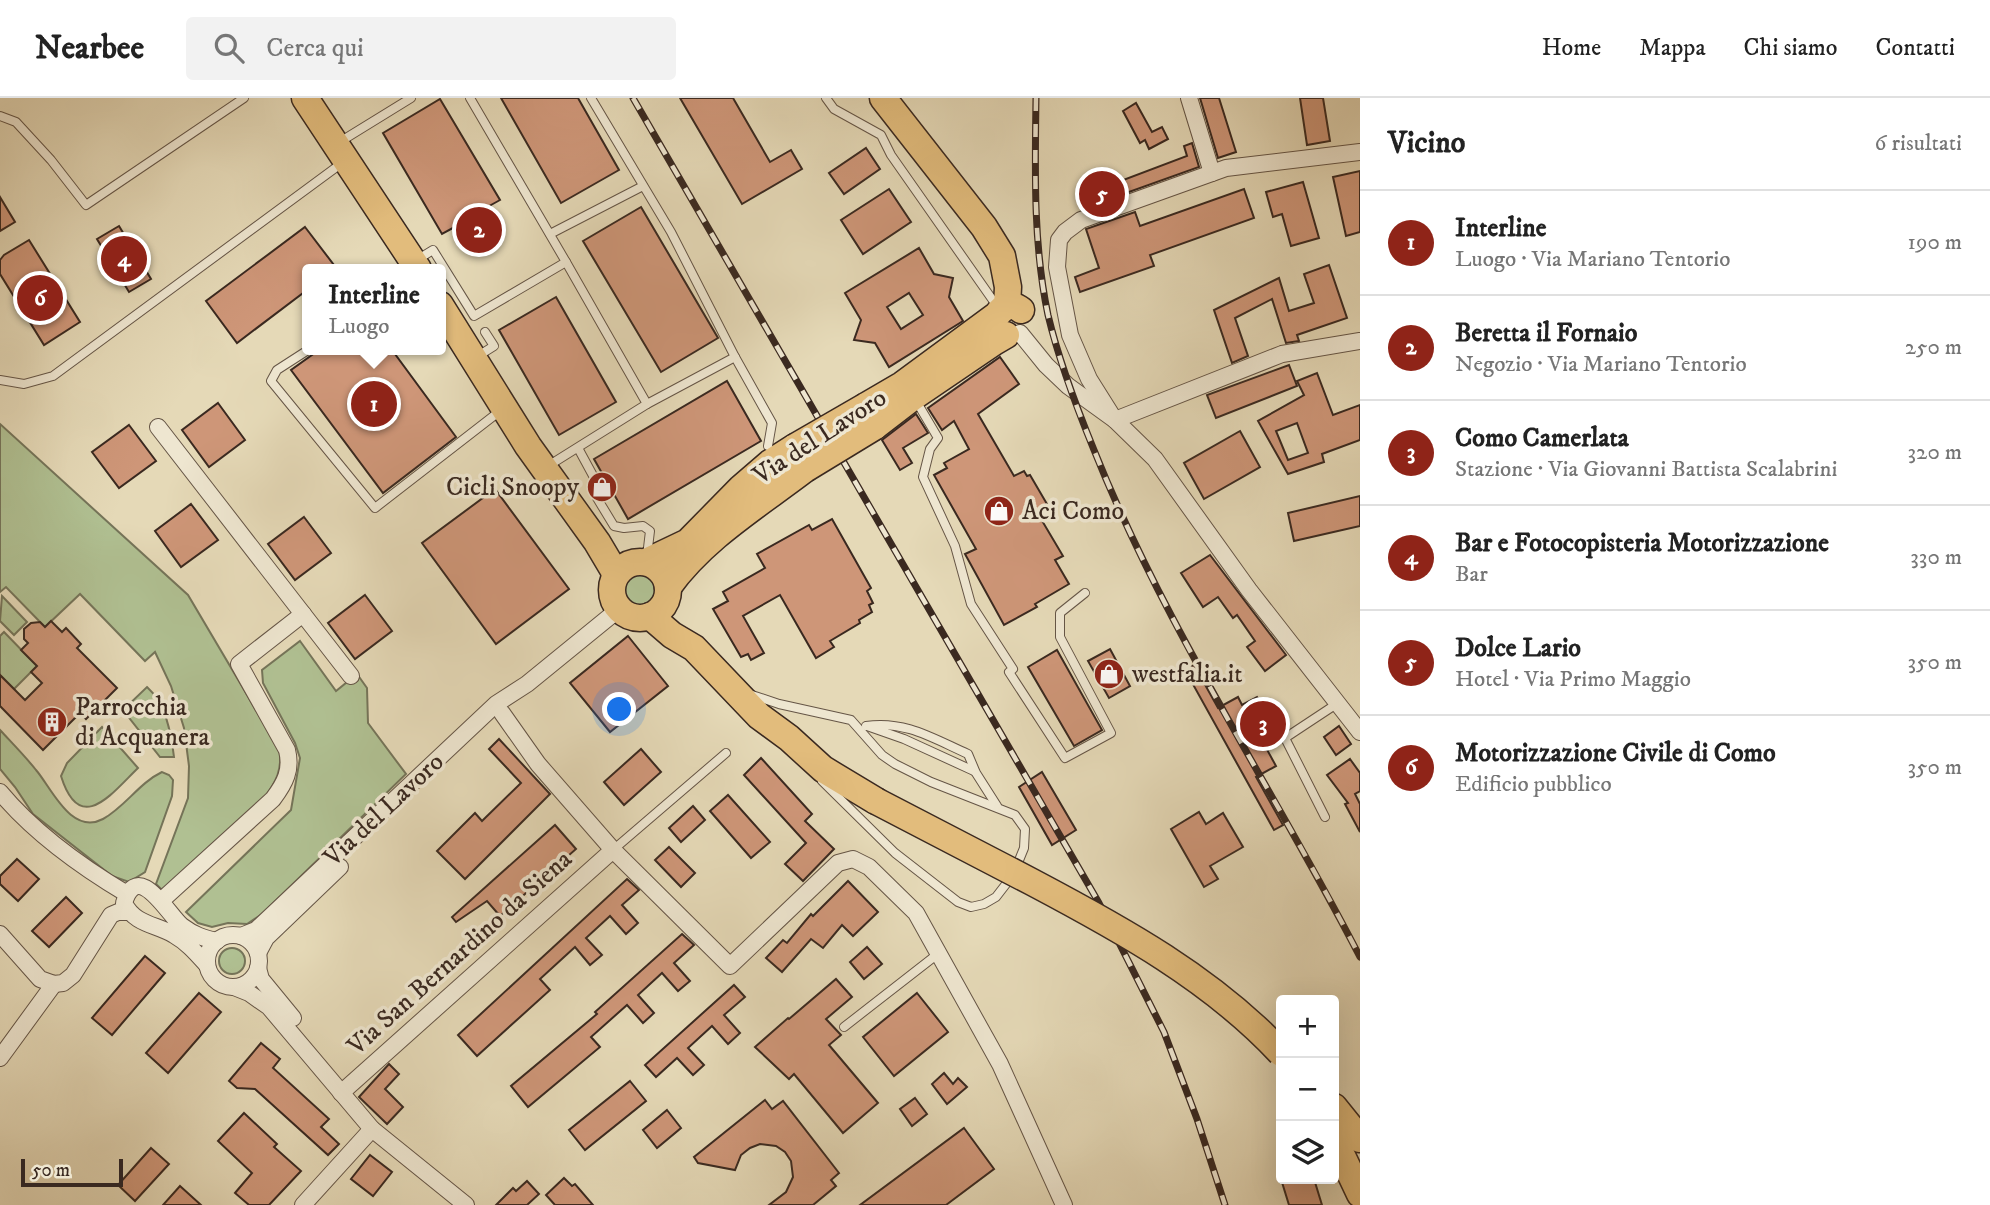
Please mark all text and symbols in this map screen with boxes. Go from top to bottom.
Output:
search box [186,17,676,80]
text: Nearbee [35,28,144,69]
icon: search [210,29,248,67]
text: Cerca qui [266,32,364,65]
text: Home [1542,33,1601,63]
text: Mappa [1639,33,1706,63]
text: Chi siamo [1744,33,1838,63]
text: Contatti [1876,33,1955,63]
text: Vicino [1388,125,1465,162]
text: 6 risultati [1875,129,1962,158]
pin: 5 [1079,168,1125,220]
pin: 2 [456,204,502,256]
text: Interline [1455,212,1547,245]
text: 1 [1407,228,1415,257]
text: 190 m [1908,228,1962,257]
pin: 4 [101,233,147,285]
text: Luogo · Via Mariano Tentorio [1455,245,1730,274]
popup [302,264,446,355]
pin: 6 [17,272,63,324]
text: Interline [328,279,420,312]
text: Luogo [328,312,389,341]
text: Beretta il Fornaio [1455,317,1637,350]
text: 2 [1405,333,1417,362]
text: 250 m [1905,333,1962,362]
text: Negozio · Via Mariano Tentorio [1455,350,1747,379]
pin: 1 [351,378,397,430]
street label: Via del Lavoro [746,382,893,493]
text: Como Camerlata [1455,422,1629,455]
text: 3 [1407,438,1415,467]
text: 320 m [1908,438,1962,467]
text: Stazione · Via Giovanni Battista Scalabrini [1455,455,1837,484]
shop icon: Cicli Snoopy [585,470,619,504]
place label: Cicli Snoopy [446,471,580,504]
shop icon: Aci Como [982,494,1016,528]
place label: Aci Como [1022,495,1124,528]
text: Bar e Fotocopisteria Motorizzazione [1455,527,1829,560]
text: 4 [1404,543,1418,572]
text: 330 m [1910,543,1962,572]
text: Bar [1455,560,1488,589]
text: Dolce Lario [1455,632,1581,665]
text: 5 [1405,648,1417,677]
text: 350 m [1907,648,1962,677]
shop icon: westfalia.it [1092,657,1126,691]
place label: westfalia.it [1131,658,1242,691]
text: Hotel · Via Primo Maggio [1455,665,1691,694]
place label: Parrocchia di Acquanera [75,691,209,754]
your location [602,692,636,726]
pin: 3 [1240,698,1286,750]
building icon: Parrocchia di Acquanera [35,705,69,739]
text: Motorizzazione Civile di Como [1455,737,1776,770]
street label: Via del Lavoro [316,746,451,875]
text: 6 [1405,753,1417,782]
text: 350 m [1907,753,1962,782]
text: Edificio pubblico [1455,770,1612,799]
street label: Via San Bernardino da Siena [340,843,579,1063]
map controls [1276,995,1339,1184]
button: + [1276,995,1339,1058]
button: − [1276,1058,1339,1121]
button: layers [1276,1121,1339,1184]
scale bar [21,1156,122,1188]
text: 50 m [32,1159,70,1182]

